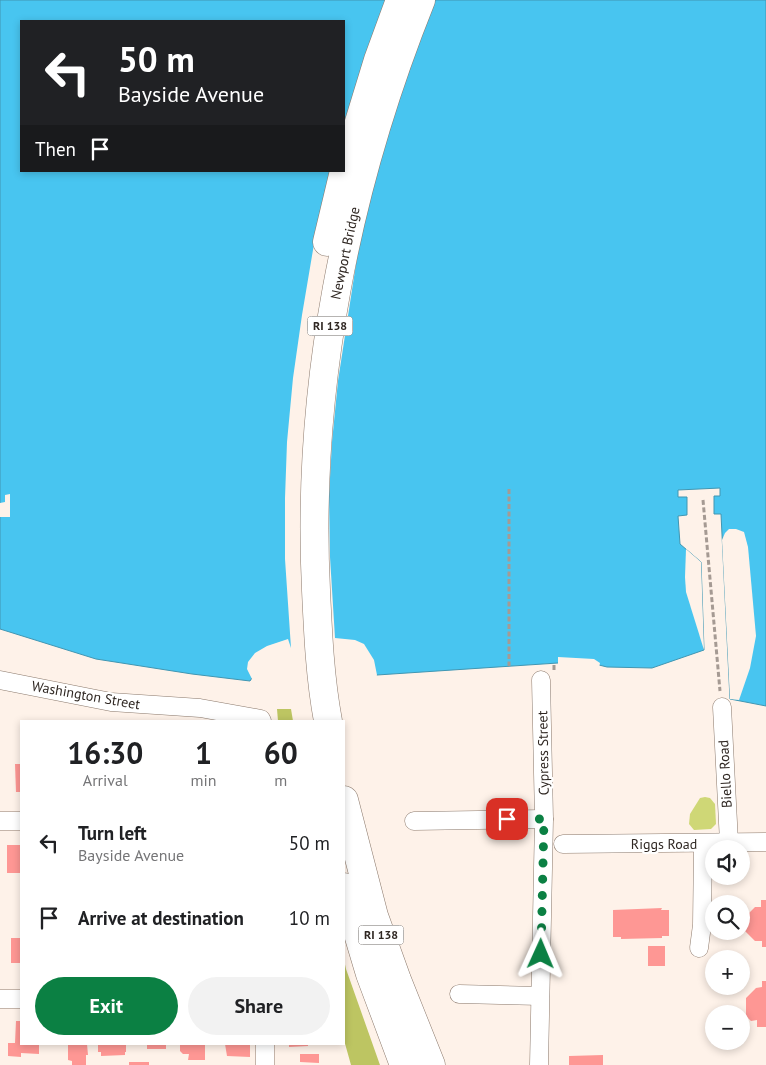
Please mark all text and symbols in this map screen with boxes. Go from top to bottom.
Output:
text: 50 m [118,36,195,82]
icon: left [35,40,100,105]
text: Bayside Avenue [118,80,264,108]
icon: arrive [86,135,114,163]
text: Then [35,137,76,161]
street label: Newport Bridge [326,205,364,301]
road number: RI 138 [308,316,352,336]
street label: Washington Street [30,677,142,713]
street label: Cypress Street [533,710,553,795]
text: 16:30 [67,733,143,772]
text: 1 [195,733,212,772]
text: 60 [264,733,298,772]
street label: Biello Road [714,740,736,808]
text: Arrival [83,770,128,790]
text: min [191,770,217,790]
text: m [274,770,287,790]
pin [486,798,528,840]
icon: arrive [493,805,521,833]
text: Turn left [78,821,147,845]
icon: left [35,829,63,857]
text: 50 m [289,831,330,855]
street label: Riggs Road [631,835,697,853]
map controls [705,840,750,1050]
button: sound [705,840,750,885]
text: Bayside Avenue [78,845,184,865]
button: search [705,895,750,940]
icon: arrive [35,904,63,932]
text: Arrive at destination [78,906,244,930]
text: 10 m [289,906,330,930]
road number: RI 138 [358,926,404,944]
position arrow [514,927,566,979]
button: + [705,950,750,995]
button: Exit [35,977,178,1035]
button: Share [188,977,330,1035]
button: − [705,1005,750,1050]

